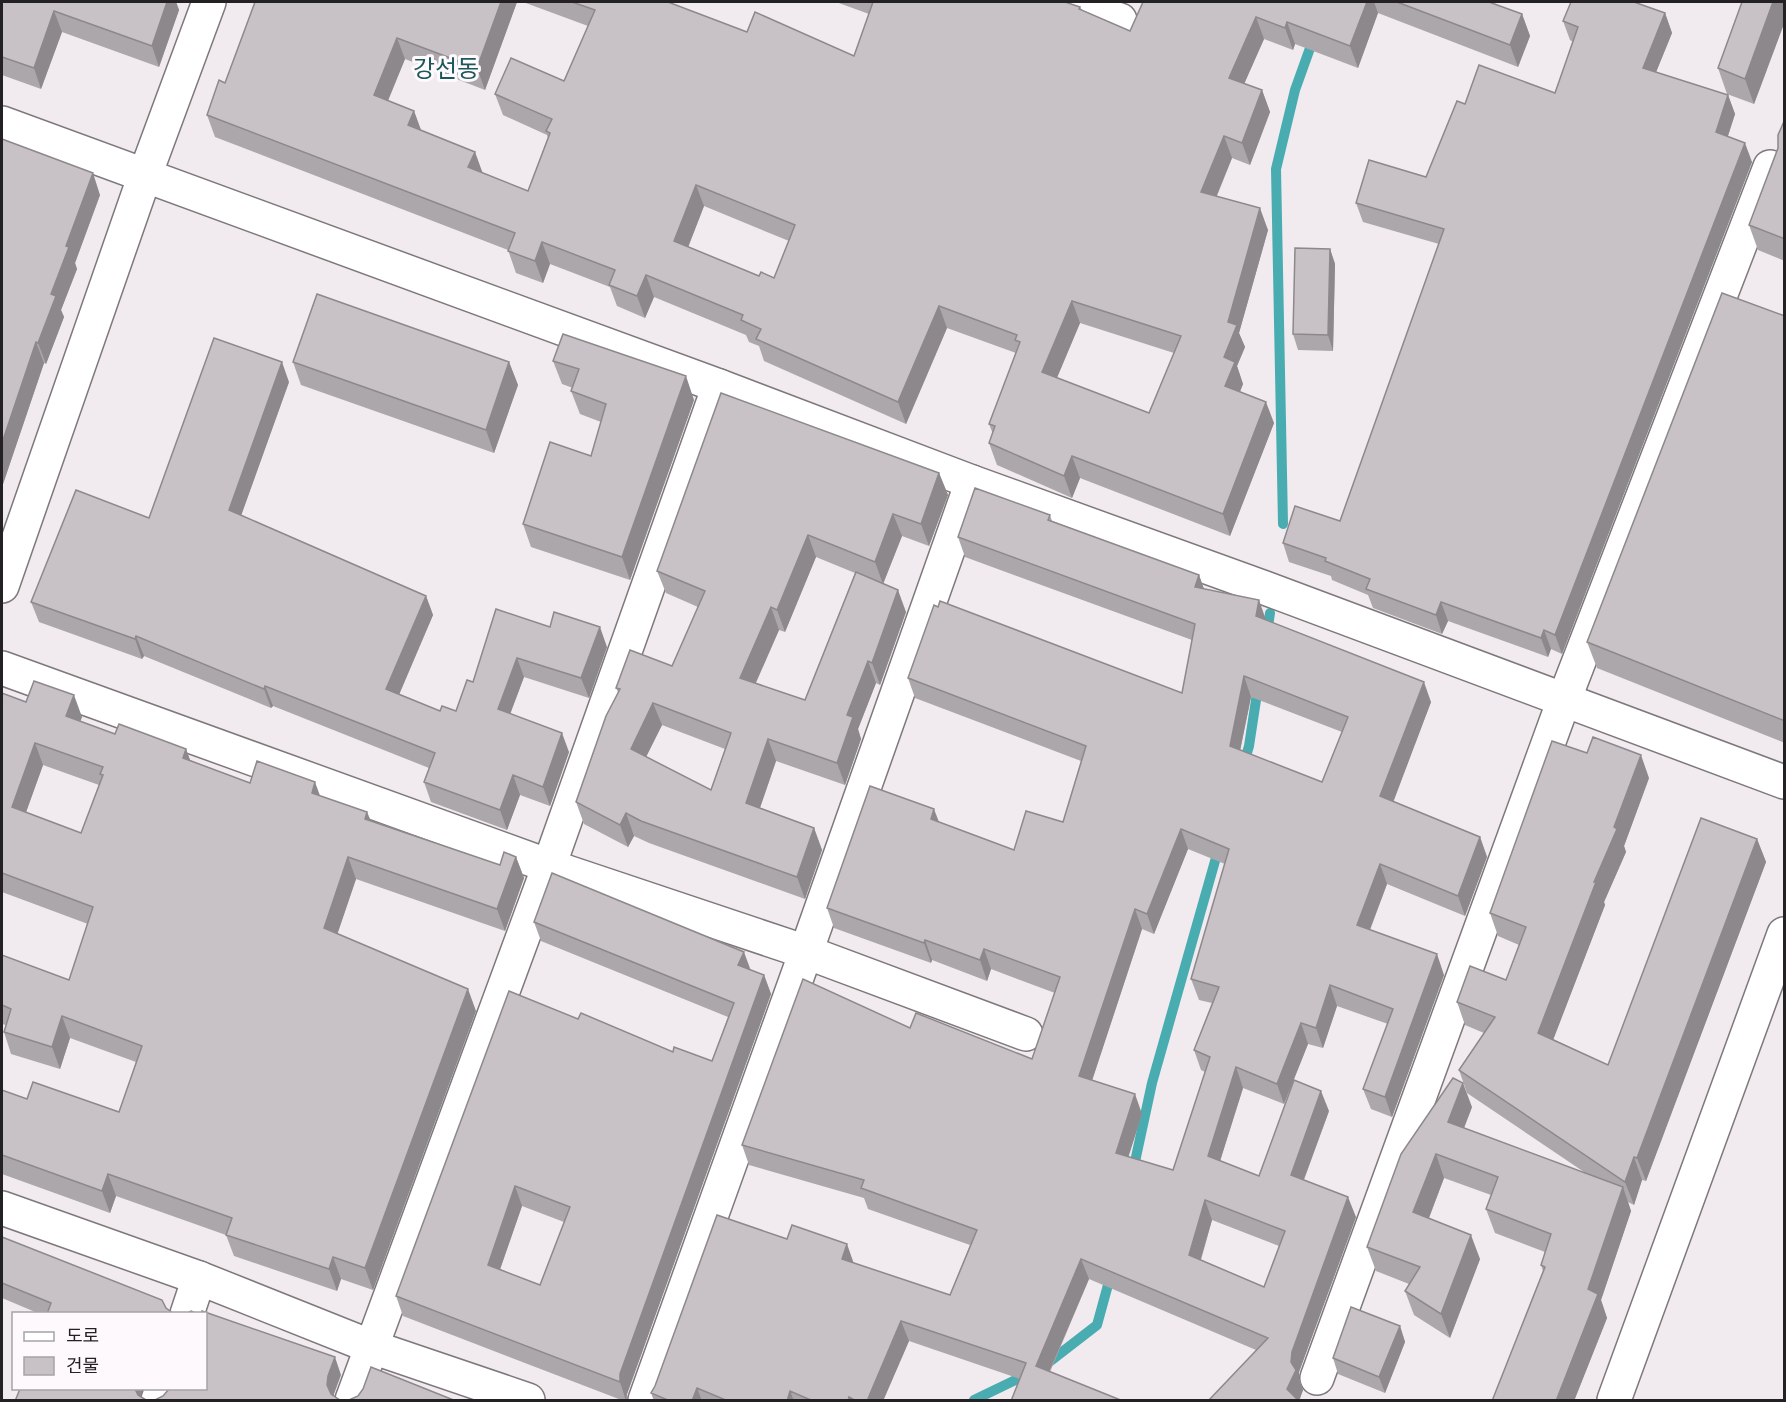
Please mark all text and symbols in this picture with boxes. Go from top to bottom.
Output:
district label: 강선동 [413,53,479,82]
legend [12,1312,207,1390]
text: 도로 [66,1324,99,1346]
text: 건물 [66,1354,99,1376]

